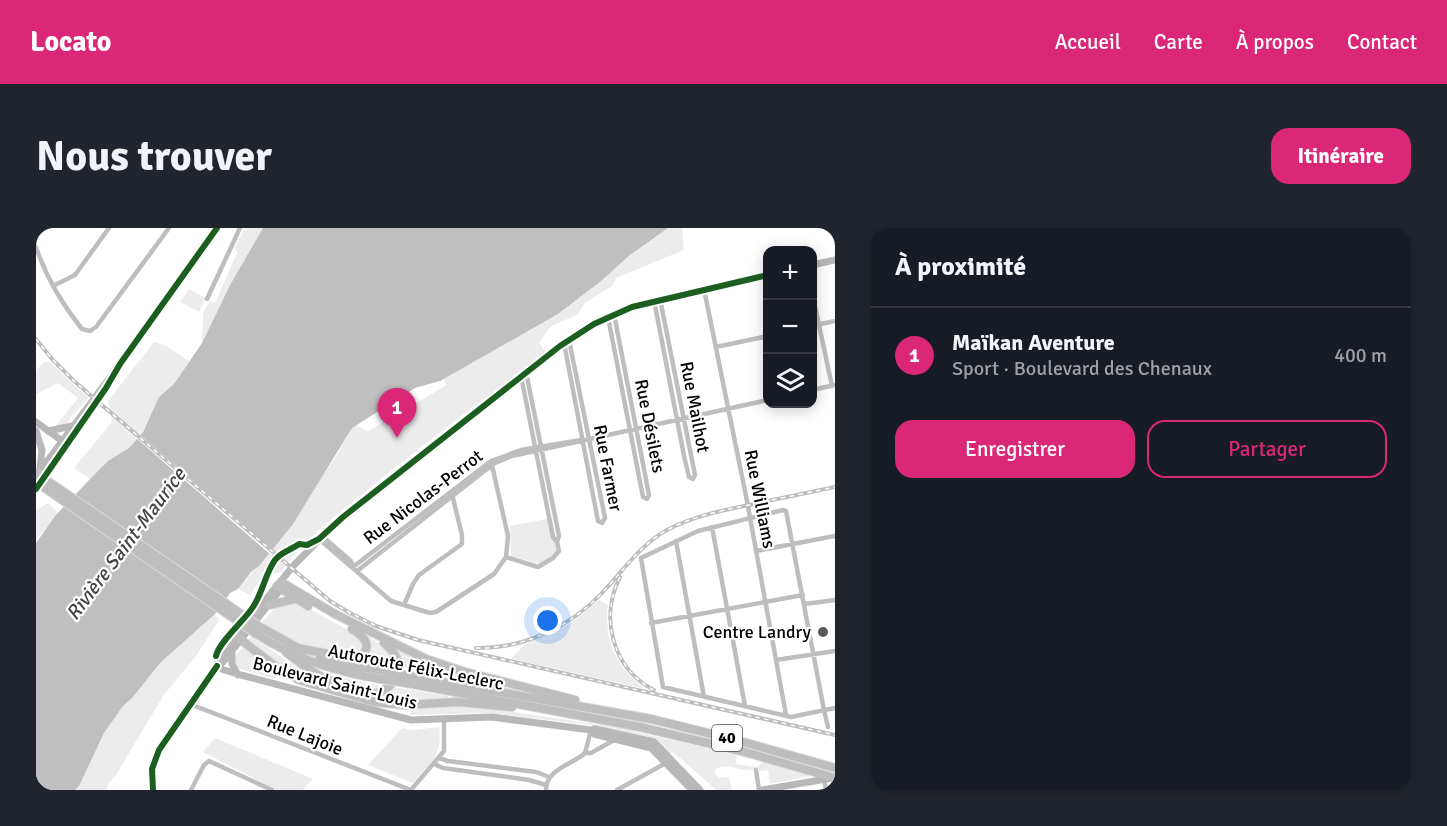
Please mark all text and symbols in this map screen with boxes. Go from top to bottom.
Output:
text: Locato [30,25,111,59]
text: Accueil [1055,29,1121,55]
text: Carte [1154,29,1203,55]
text: À propos [1236,29,1314,55]
text: Contact [1347,29,1417,55]
button: Itinéraire [1271,128,1411,184]
text: Nous trouver [36,131,272,182]
map controls [763,246,817,408]
button: + [763,246,817,300]
text: À proximité [895,251,1026,283]
button: − [763,300,817,354]
text: Maïkan Aventure [952,329,1115,356]
text: 1 [909,343,920,368]
text: 400 m [1334,343,1387,368]
button: layers [763,354,817,408]
text: Sport · Boulevard des Chenaux [952,356,1212,381]
street label: Rue Mailhot [675,360,715,454]
street label: Rue Désilets [630,377,670,475]
pin: 1 [378,388,416,438]
button: Enregistrer [895,420,1135,478]
button: Partager [1147,420,1387,478]
street label: Rue Farmer [589,423,627,514]
street label: Rue Nicolas-Perrot [359,445,487,549]
street label: Rue Williams [740,448,780,550]
water label: Rivière Saint-Maurice [61,462,192,625]
your location [533,606,562,635]
place label: Centre Landry [703,621,812,643]
marker: Centre Landry [816,625,830,639]
street label: Autoroute Félix-Leclerc [326,639,506,695]
street label: Boulevard Saint-Louis [251,652,420,714]
street label: Rue Lajoie [264,710,346,760]
road number: 40 [712,725,742,751]

